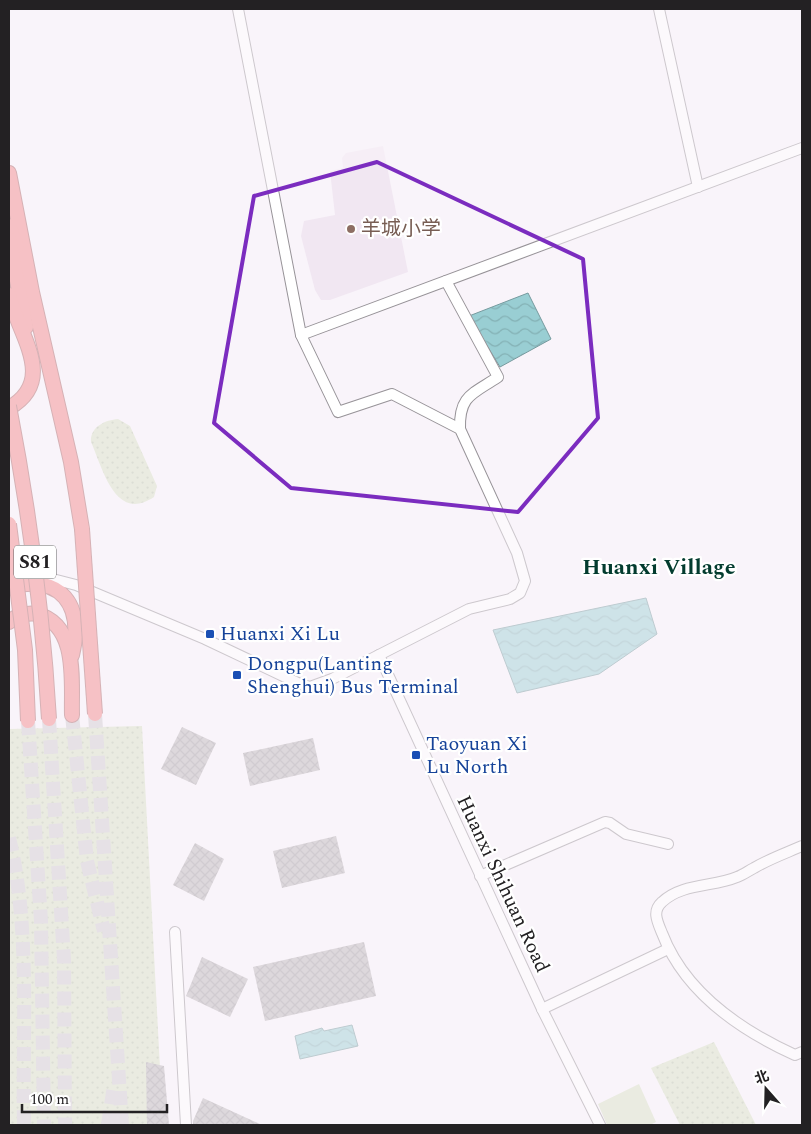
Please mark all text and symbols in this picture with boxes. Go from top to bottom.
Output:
place label: 羊城小学 [361,214,441,244]
marker: 羊城小学 [345,223,357,235]
road number: S81 [14,546,56,578]
district label: Huanxi Village [582,551,736,584]
place label: Huanxi Xi Lu [220,619,340,649]
marker: Huanxi Xi Lu [204,628,216,640]
place label: Dongpu(Lanting Shenghui) Bus Terminal [247,649,459,702]
marker: Dongpu(Lanting Shenghui) Bus Terminal [231,669,243,681]
place label: Taoyuan Xi Lu North [426,729,528,782]
marker: Taoyuan Xi Lu North [410,749,422,761]
street label: Huanxi Shihuan Road [449,790,557,978]
north arrow [741,1064,791,1114]
text: 北 [752,1065,772,1090]
scale bar [22,1082,168,1114]
text: 100 m [30,1088,69,1111]

